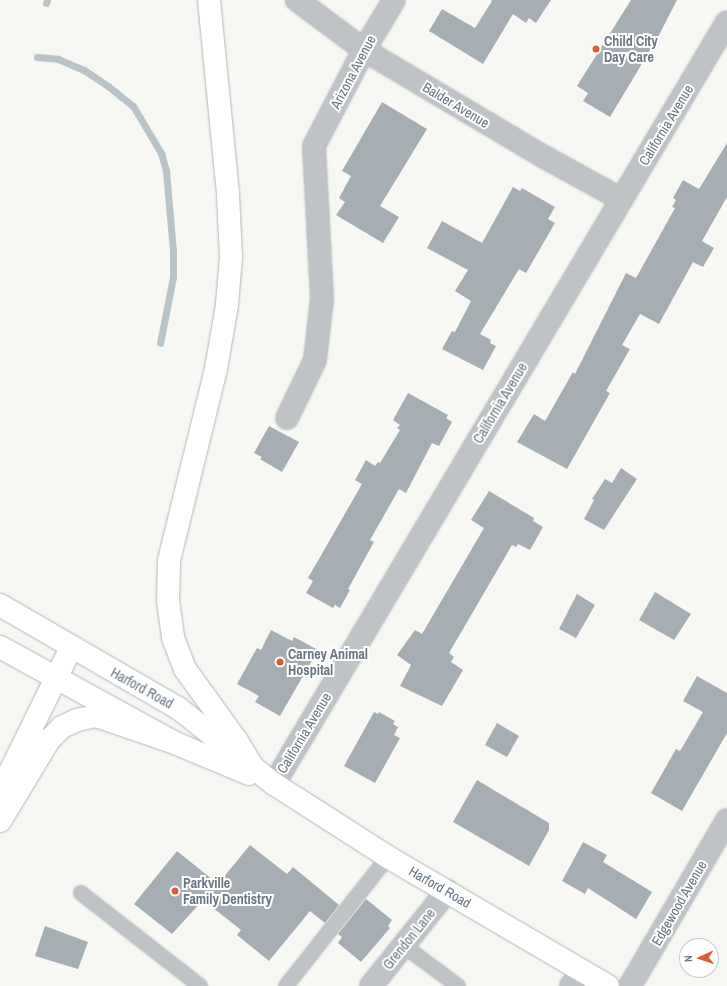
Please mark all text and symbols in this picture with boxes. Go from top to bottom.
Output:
street label: Arizona Avenue [326,32,380,112]
place label: Child City Day Care [604,33,658,66]
marker: Child City Day Care [591,44,601,54]
street label: Balder Avenue [419,78,493,132]
street label: California Avenue [635,81,697,169]
street label: California Avenue [469,359,531,447]
place label: Carney Animal Hospital [288,646,368,678]
marker: Carney Animal Hospital [275,657,285,667]
street label: Harford Road [108,664,176,712]
street label: California Avenue [273,689,335,777]
street label: Edgewood Avenue [648,857,710,949]
street label: Harford Road [406,862,474,912]
place label: Parkville Family Dentistry [183,875,272,908]
marker: Parkville Family Dentistry [170,886,180,896]
street label: Grendon Lane [379,905,439,973]
north arrow [679,938,719,978]
text: N [681,955,695,962]

